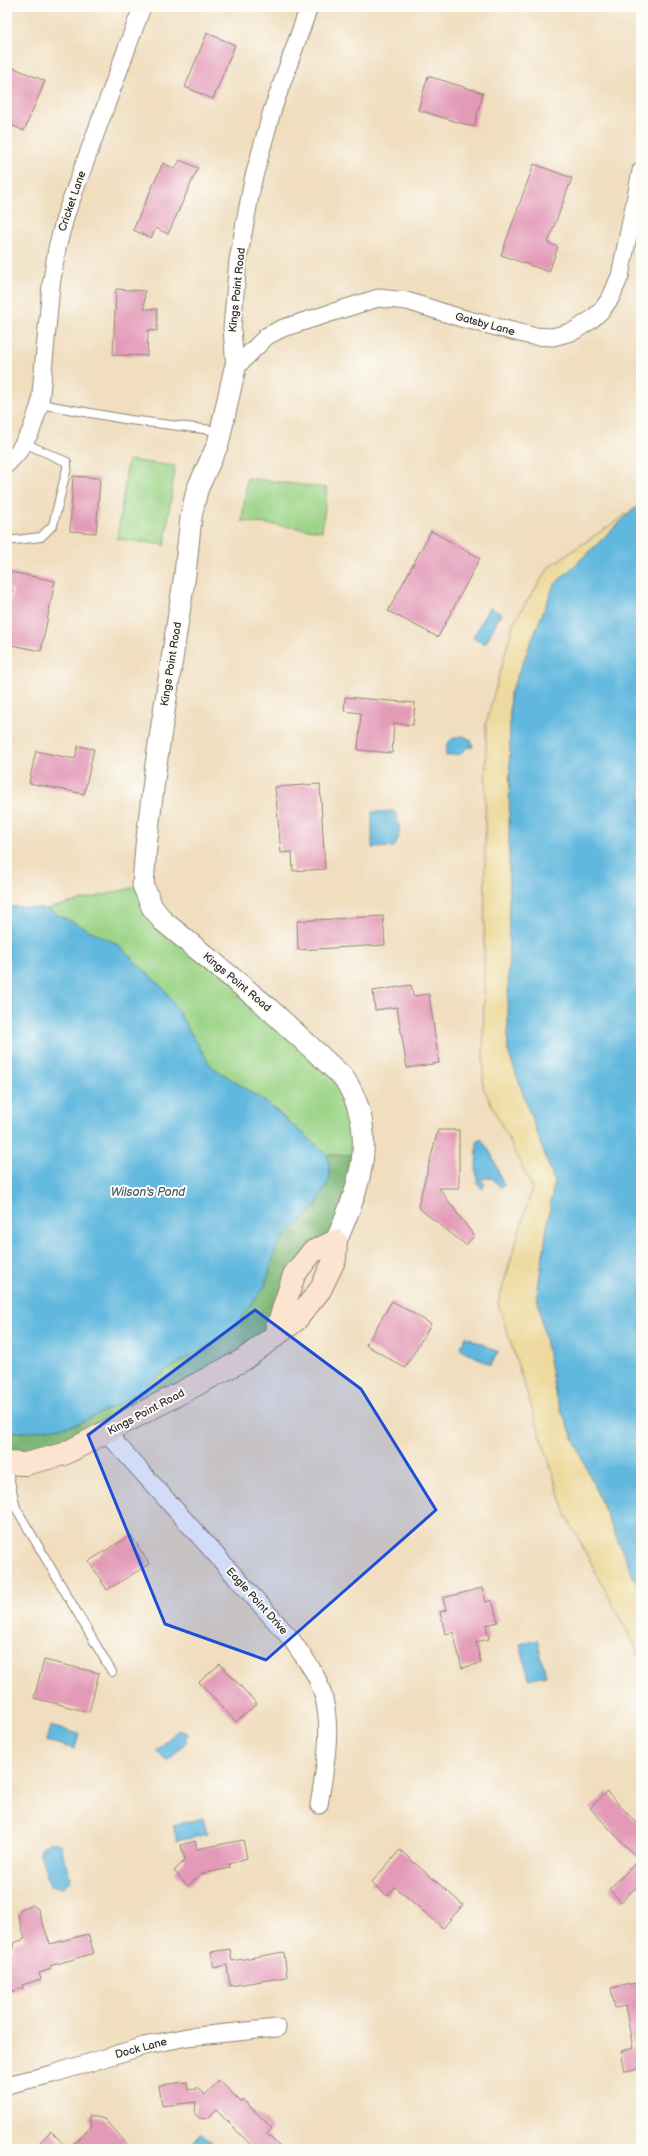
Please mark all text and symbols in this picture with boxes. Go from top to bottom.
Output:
street label: Cricket Lane [56,169,89,233]
street label: Kings Point Road [226,247,248,333]
street label: Gatsby Lane [454,310,517,338]
street label: Kings Point Road [158,621,184,707]
street label: Kings Point Road [200,950,274,1014]
water label: Wilson's Pond [111,1185,186,1200]
street label: Kings Point Road [105,1386,187,1438]
street label: Eagle Point Drive [224,1565,291,1637]
street label: Dock Lane [114,2035,169,2061]

